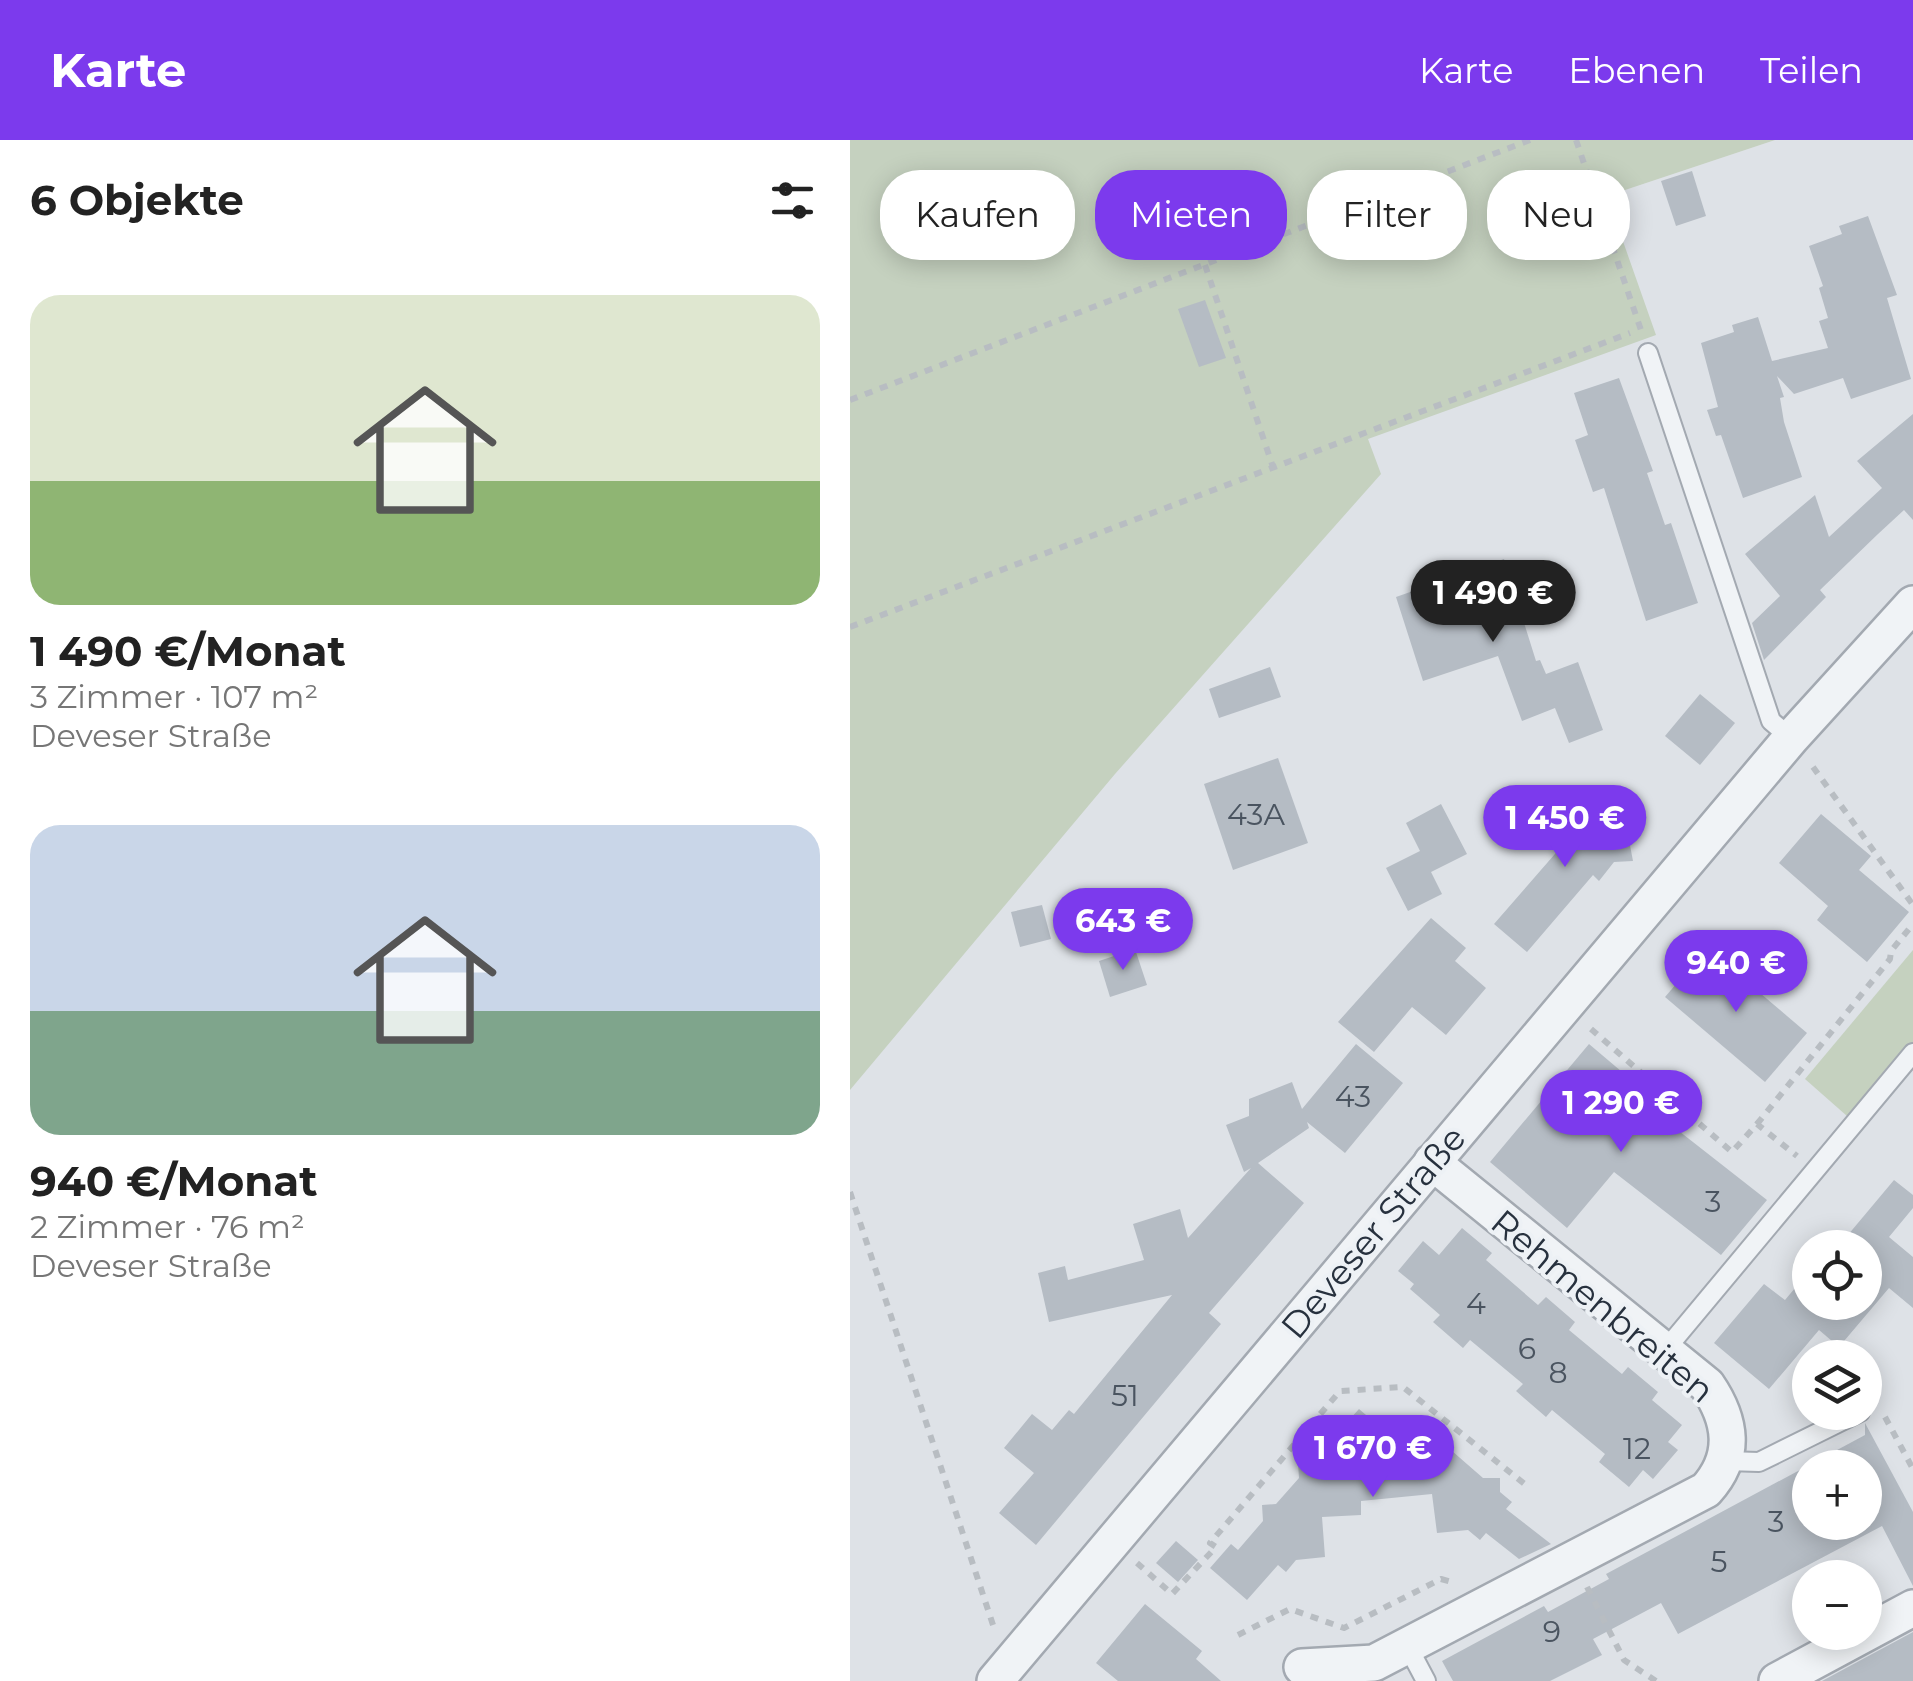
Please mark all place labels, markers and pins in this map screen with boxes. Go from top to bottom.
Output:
pin: 1 490 € [1401,560,1585,645]
pin: 1 450 € [1473,785,1657,870]
pin: 643 € [1053,888,1193,973]
pin: 940 € [1666,930,1806,1015]
pin: 1 290 € [1529,1070,1713,1155]
pin: 1 670 € [1281,1415,1465,1500]

